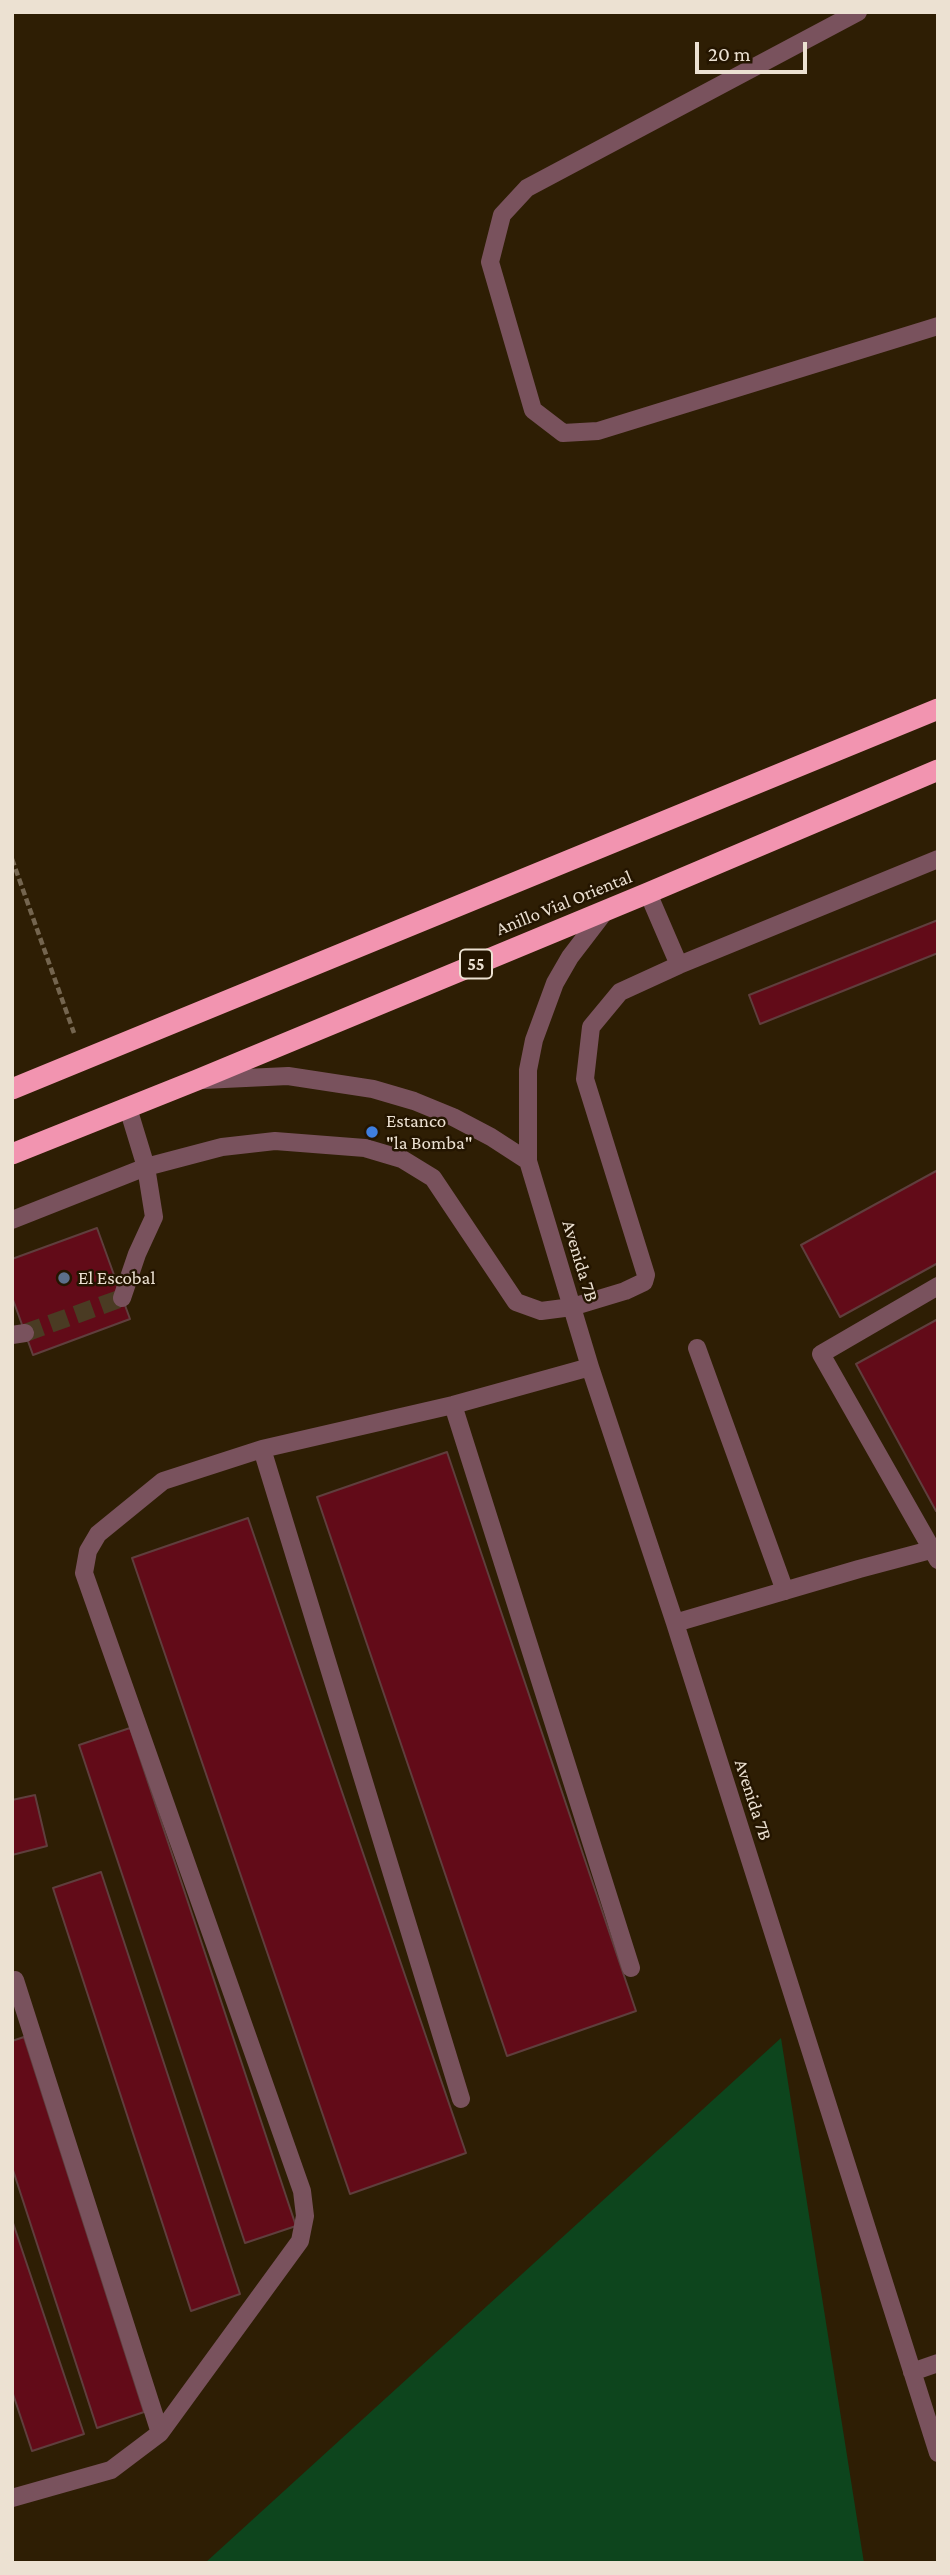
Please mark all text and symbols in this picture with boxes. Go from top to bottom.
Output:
scale bar [698,28,810,72]
text: 20 m [708,42,751,66]
street label: Anillo Vial Oriental [493,865,635,941]
road number: 55 [460,950,492,979]
place label: Estanco "la Bomba" [386,1110,473,1154]
marker: Estanco "la Bomba" [364,1124,380,1140]
street label: Avenida 7B [557,1217,603,1305]
place label: El Escobal [78,1267,155,1289]
marker: El Escobal [56,1270,72,1286]
street label: Avenida 7B [729,1757,777,1843]

